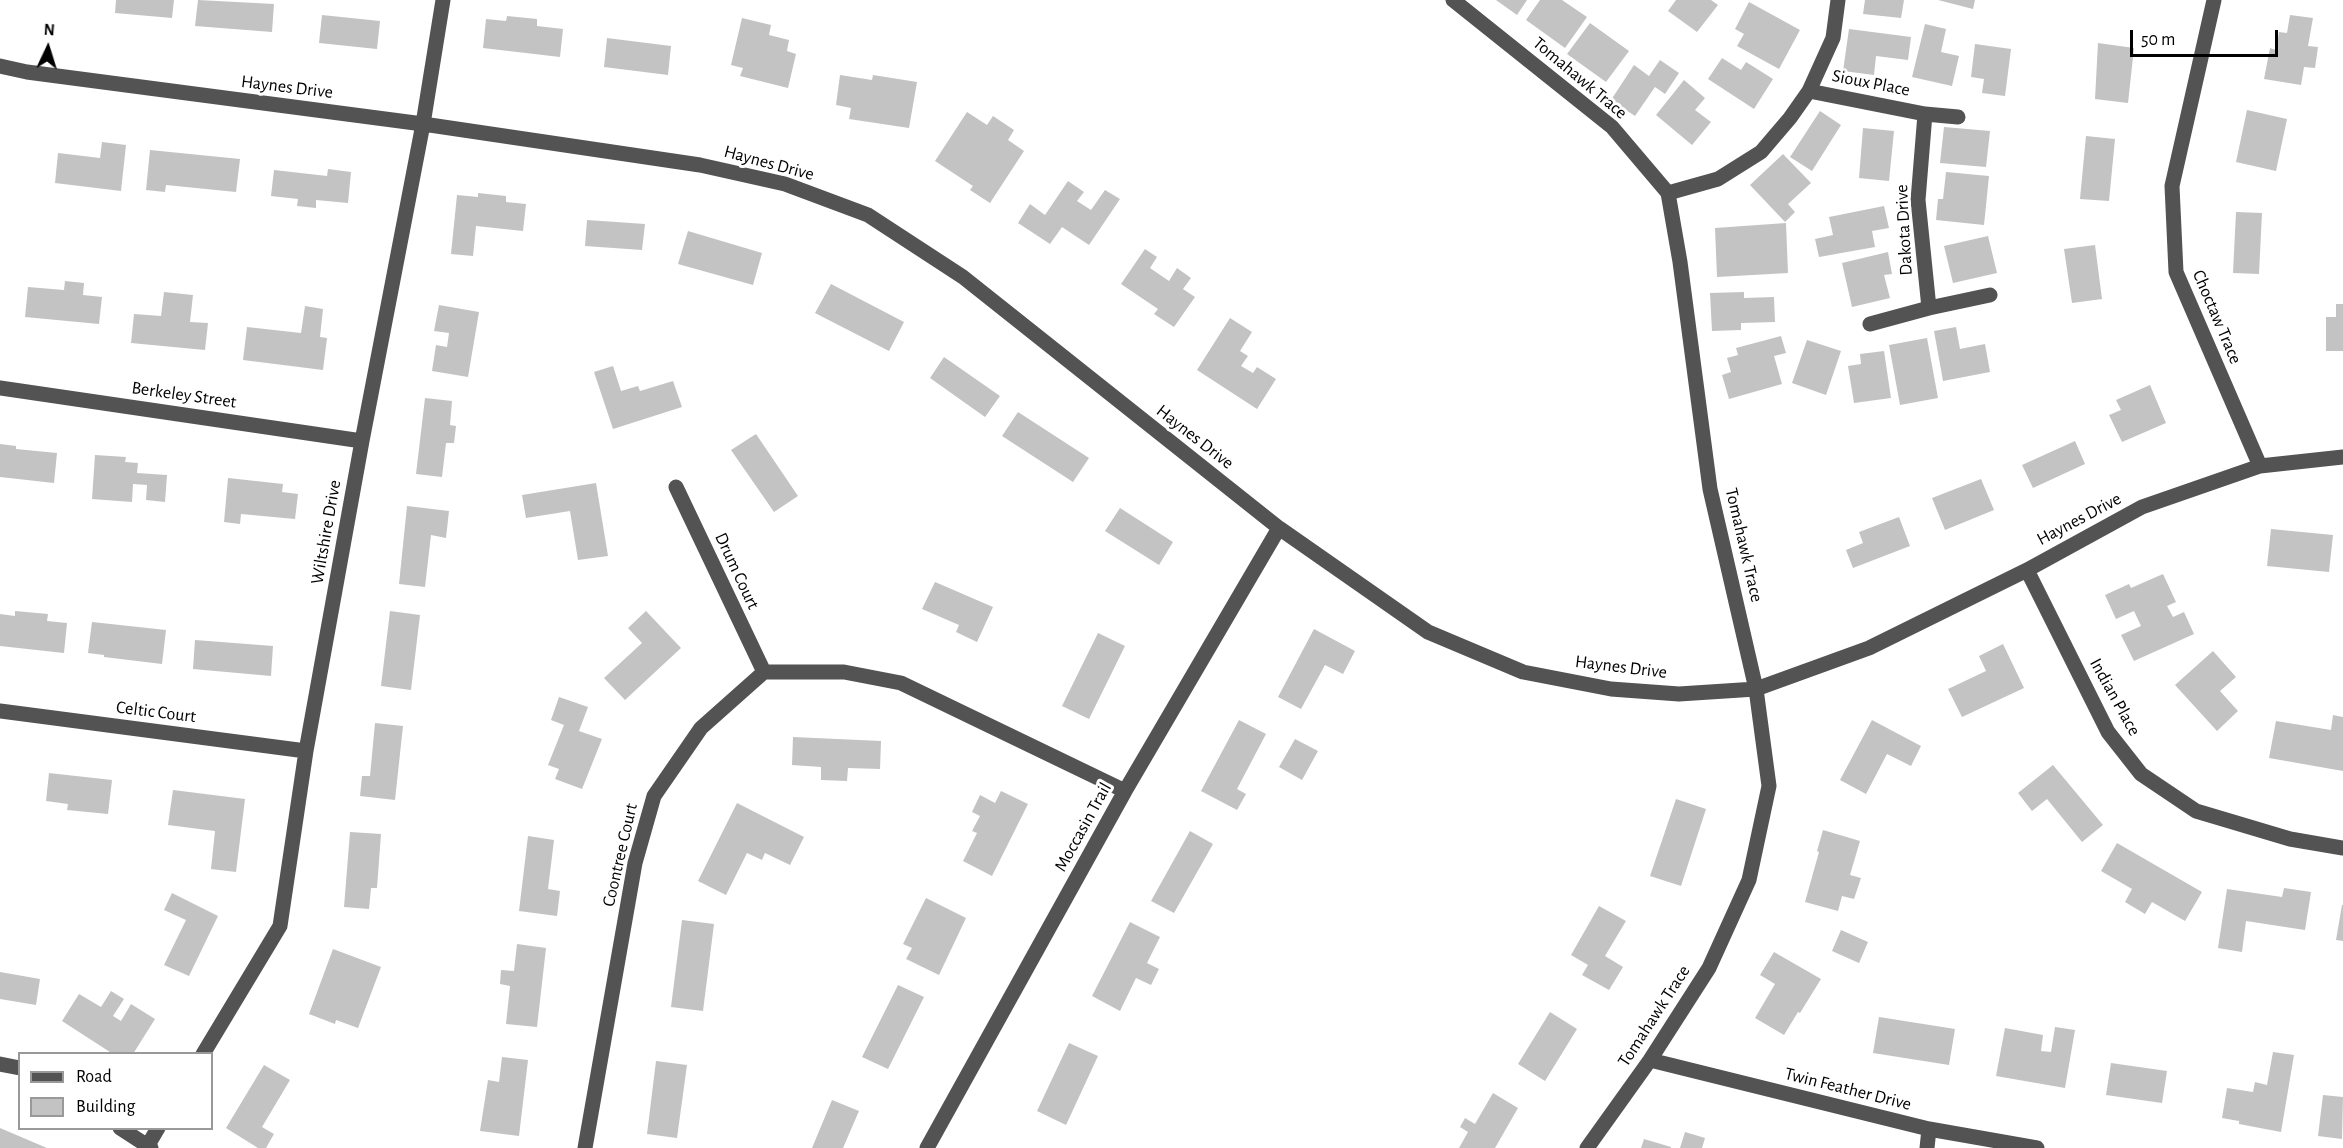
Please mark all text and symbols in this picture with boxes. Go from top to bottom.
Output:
north arrow [18,18,78,78]
scale bar [2133,18,2282,56]
text: N [43,22,55,38]
text: 50 m [2141,31,2175,49]
street label: Tomahawk Trace [1528,32,1632,124]
street label: Sioux Place [1830,65,1912,101]
street label: Haynes Drive [240,71,334,103]
street label: Haynes Drive [722,141,816,185]
street label: Dakota Drive [1891,184,1917,276]
street label: Choctaw Trace [2187,267,2247,367]
street label: Berkeley Street [130,377,238,413]
street label: Haynes Drive [1152,400,1238,474]
street label: Wiltshire Drive [306,478,346,586]
street label: Tomahawk Trace [1720,486,1768,604]
street label: Haynes Drive [2033,488,2125,550]
street label: Drum Court [710,529,764,613]
street label: Haynes Drive [1574,651,1668,683]
street label: Indian Place [2085,654,2145,740]
street label: Celtic Court [115,696,197,728]
street label: Moccasin Trail [1050,779,1116,875]
street label: Coontree Court [598,801,642,909]
street label: Tomahawk Trace [1613,961,1695,1071]
legend [18,1052,213,1130]
street label: Twin Feather Drive [1782,1063,1914,1115]
text: Road [76,1068,112,1086]
text: Building [76,1098,135,1116]

